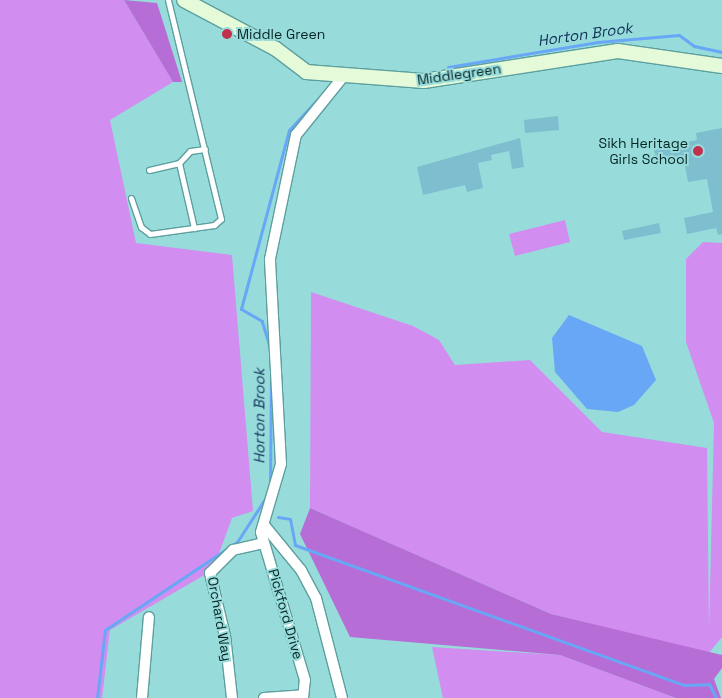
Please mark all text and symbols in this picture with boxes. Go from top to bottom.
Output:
water label: Horton Brook [536,18,634,50]
place label: Middle Green [237,26,325,42]
marker: Middle Green [221,28,233,40]
street label: Middlegreen [416,60,502,88]
place label: Sikh Heritage Girls School [599,135,688,168]
marker: Sikh Heritage Girls School [692,145,704,157]
water label: Horton Brook [250,368,268,464]
street label: Pickford Drive [265,567,307,661]
street label: Orchard Way [204,575,236,663]

